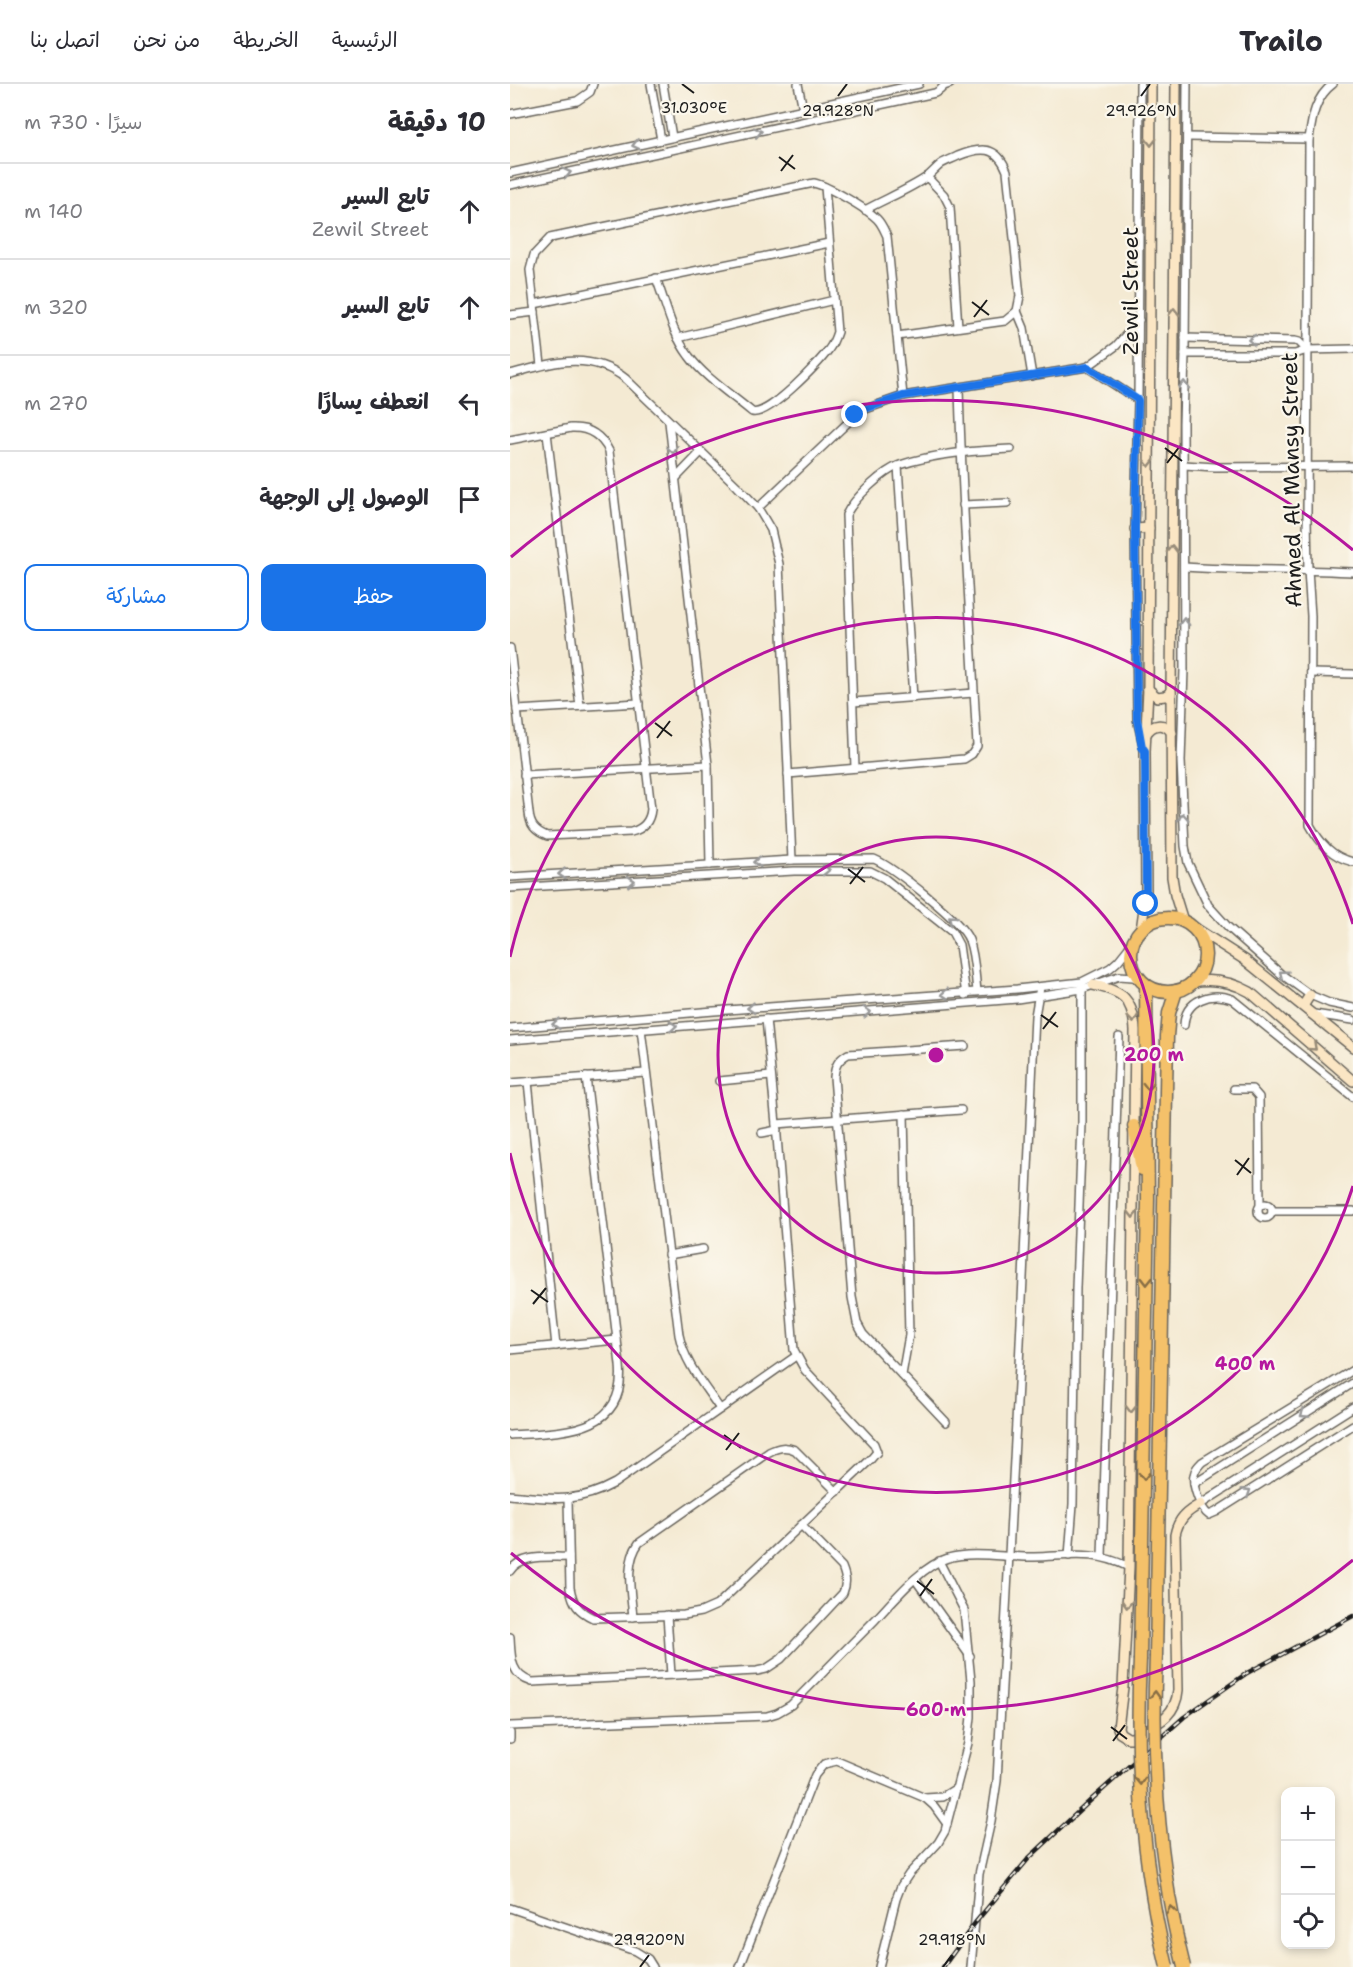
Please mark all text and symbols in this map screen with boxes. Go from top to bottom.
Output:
text: Trailo [1239,22,1323,60]
text: اتصل بنا [30,26,100,54]
text: من نحن [133,26,200,54]
text: الخريطة [233,26,299,54]
text: الرئيسية [332,26,398,54]
text: 31.030°E [661,98,727,118]
text: 29.928°N [802,101,874,121]
text: 29.926°N [1105,101,1177,121]
text: 10 دقيقة [388,104,486,139]
text: سيرًا · 730 m [24,109,142,135]
one-way arrow [752,126,762,139]
one-way arrow [631,138,641,151]
one-way arrow [1145,138,1157,147]
one-way arrow [562,167,572,180]
text: تابع السير [343,182,429,211]
icon: ahead [453,195,486,228]
text: 140 m [24,198,83,224]
text: Zewil Street [312,216,429,242]
street label: Zewil Street [1116,227,1145,355]
text: تابع السير [343,291,429,320]
icon: ahead [453,291,486,324]
text: 320 m [24,294,88,320]
one-way arrow [1168,308,1180,317]
one-way arrow [1248,333,1257,346]
street label: Ahmed Al Mansy Street [1275,352,1308,608]
one-way arrow [1178,380,1191,389]
text: انعطف يسارًا [317,387,429,416]
icon: left [453,387,486,420]
text: 270 m [24,390,88,416]
route end [841,401,867,427]
one-way arrow [666,445,678,455]
one-way arrow [1143,459,1155,468]
text: الوصول إلى الوجهة [259,483,429,512]
icon: arrive [453,483,486,516]
one-way arrow [1166,545,1178,554]
button: مشاركة [24,564,249,631]
button: حفظ [261,564,486,631]
one-way arrow [1178,617,1190,626]
one-way arrow [1177,812,1190,821]
one-way arrow [752,855,761,868]
one-way arrow [821,864,830,877]
one-way arrow [557,867,566,880]
one-way arrow [627,874,636,887]
route start [1132,890,1158,916]
one-way arrow [948,915,958,926]
one-way arrow [1278,970,1289,981]
one-way arrow [940,987,950,1000]
one-way arrow [746,1002,755,1015]
one-way arrow [863,1006,872,1019]
one-way arrow [1127,1015,1139,1024]
one-way arrow [552,1017,561,1030]
one-way arrow [668,1020,677,1033]
one-way arrow [1306,1040,1316,1051]
text: 200 m [1124,1043,1185,1067]
centre of rings [926,1045,946,1065]
one-way arrow [1142,1081,1154,1090]
one-way arrow [1127,1210,1139,1219]
one-way arrow [1141,1276,1153,1285]
text: 400 m [1215,1352,1276,1376]
one-way arrow [1125,1405,1137,1414]
one-way arrow [1300,1407,1311,1418]
one-way arrow [1138,1471,1150,1480]
one-way arrow [1240,1488,1251,1499]
one-way arrow [1120,1600,1133,1609]
one-way arrow [1148,1691,1161,1700]
text: 600 m [906,1698,967,1722]
one-way arrow [1133,1776,1146,1785]
map controls [1281,1787,1335,1949]
button: + [1281,1787,1335,1841]
button: − [1281,1841,1335,1895]
button: locate [1281,1895,1335,1949]
one-way arrow [1165,1905,1178,1915]
text: 29.920°N [613,1930,685,1950]
text: 29.918°N [918,1930,986,1950]

